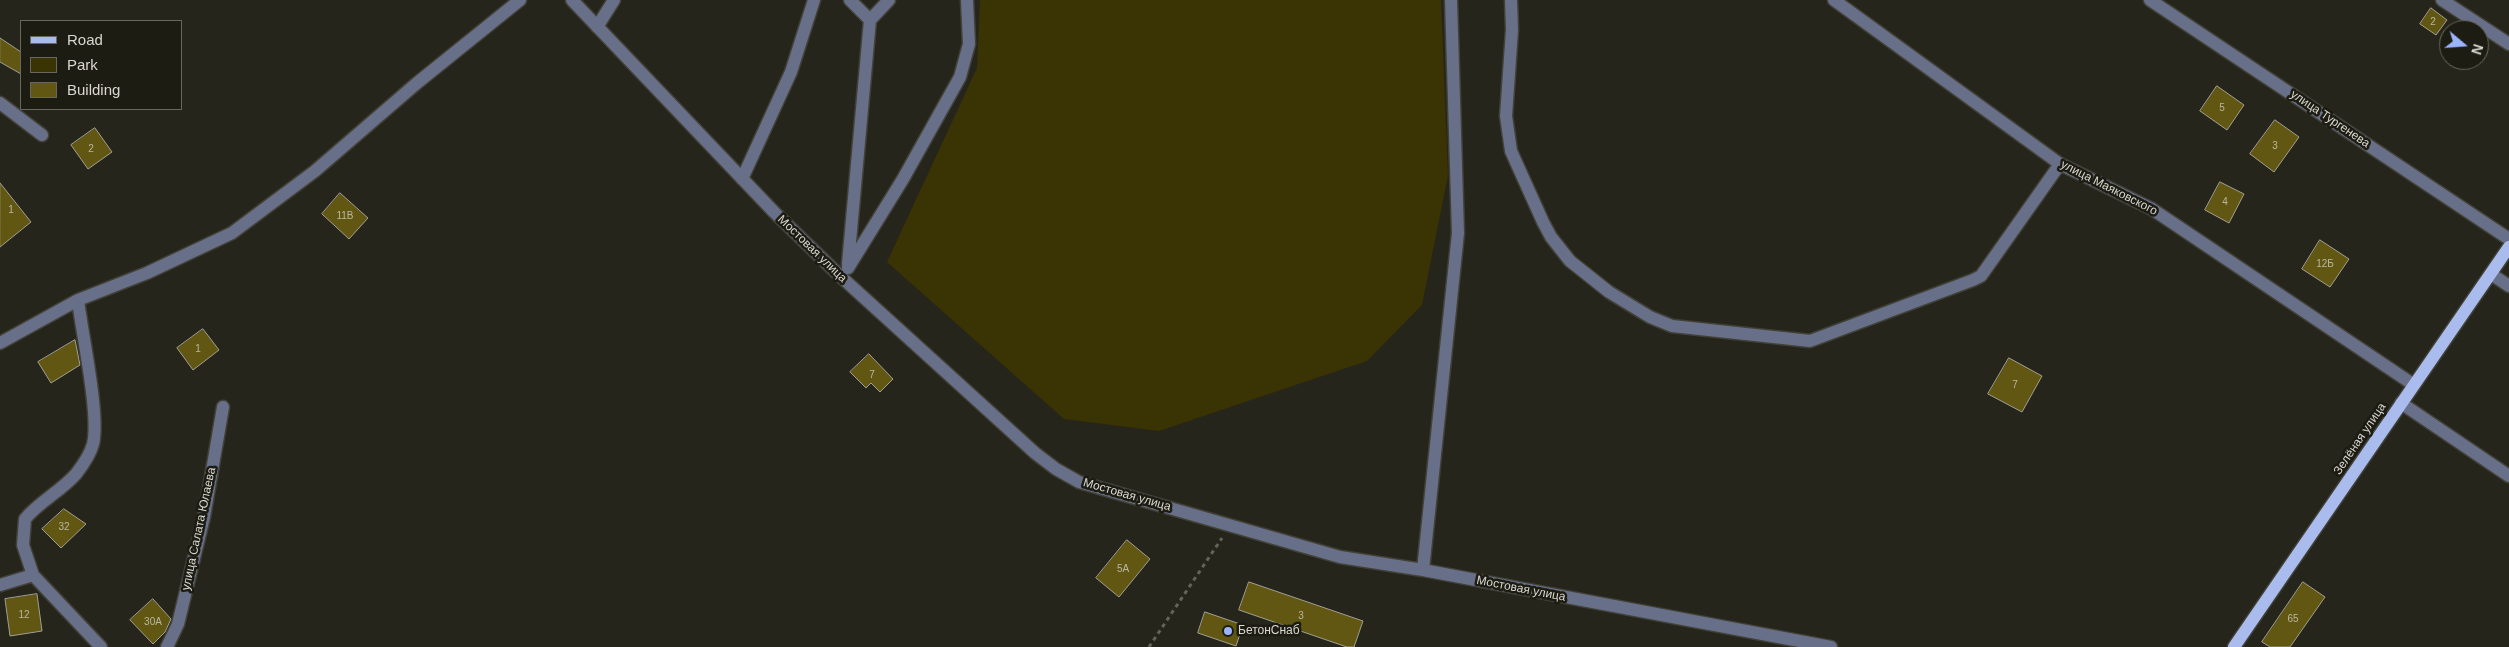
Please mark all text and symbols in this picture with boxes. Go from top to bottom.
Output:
house number: 2 [2430,16,2436,28]
legend [20,20,182,110]
north arrow [2439,20,2489,70]
text: Road [67,31,103,48]
text: N [2468,42,2486,57]
text: Park [67,56,98,73]
text: Building [67,81,120,98]
street label: улица Тургенева [2288,87,2372,151]
house number: 5 [2219,102,2225,114]
house number: 3 [2272,140,2278,152]
house number: 2 [88,143,94,155]
street label: улица Маяковского [2058,157,2160,219]
house number: 4 [2222,196,2228,208]
house number: 1 [8,204,14,216]
house number: 11В [336,210,354,222]
street label: Мостовая улица [774,212,850,286]
house number: 12Б [2316,258,2334,270]
house number: 1 [195,343,201,355]
house number: 7 [869,369,875,381]
house number: 7 [2012,379,2018,391]
street label: Зелёная улица [2331,400,2389,478]
street label: улица Салата Юлаева [179,466,219,592]
street label: Мостовая улица [1081,476,1173,514]
house number: 32 [58,521,70,533]
house number: 5А [1117,563,1129,575]
street label: Мостовая улица [1475,573,1567,605]
house number: 12 [18,609,30,621]
house number: 3 [1298,610,1304,622]
house number: 65 [2287,613,2299,625]
house number: 30А [144,616,162,628]
place label: БетонСнаб [1238,624,1300,638]
marker: БетонСнаб [1222,625,1234,637]

